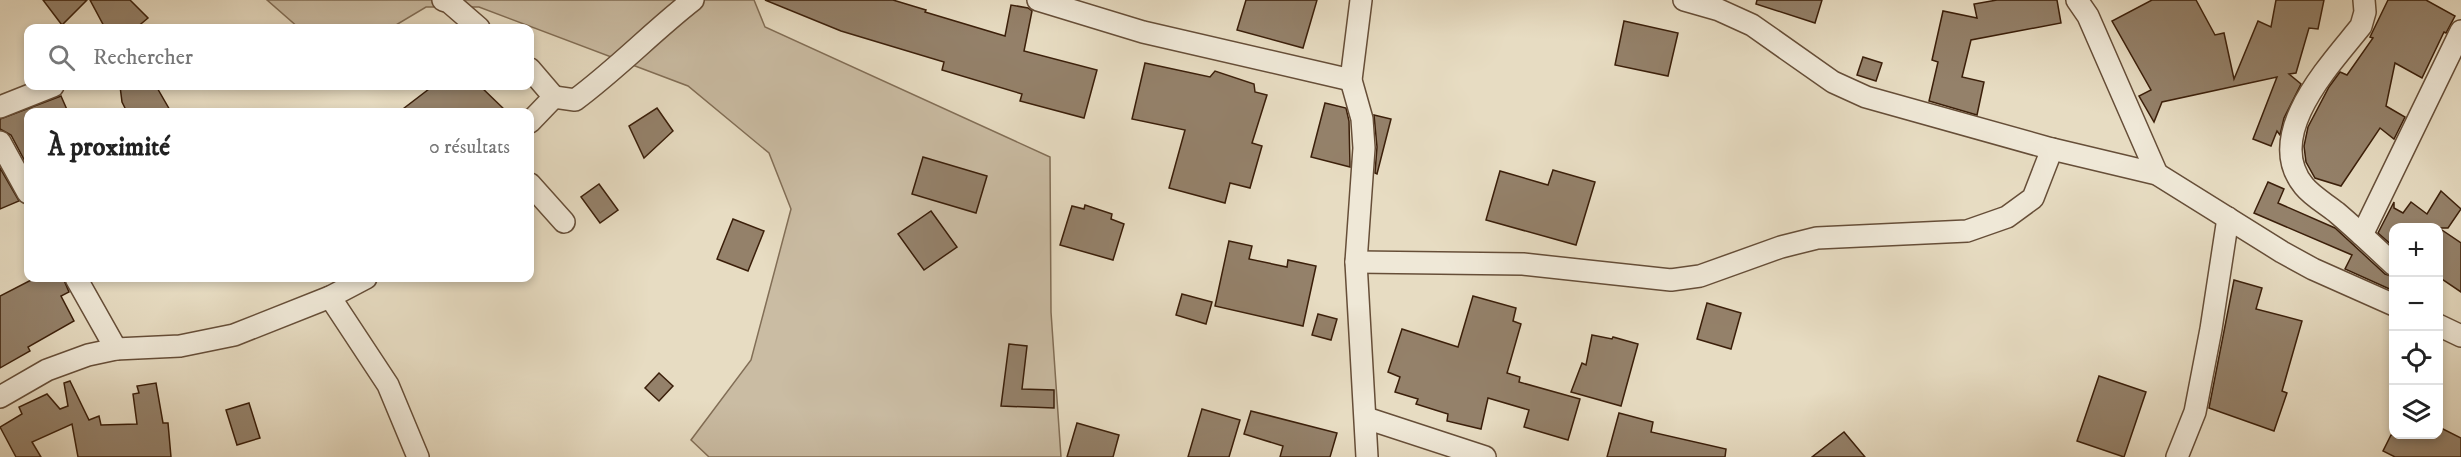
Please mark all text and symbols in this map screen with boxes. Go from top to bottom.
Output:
search box [24,24,534,90]
icon: search [45,41,78,74]
text: Rechercher [93,44,193,71]
text: À proximité [48,131,170,164]
text: 0 résultats [429,135,510,160]
map controls [2389,223,2443,439]
button: + [2389,223,2443,277]
button: − [2389,277,2443,331]
button: locate [2389,331,2443,385]
button: layers [2389,385,2443,439]

